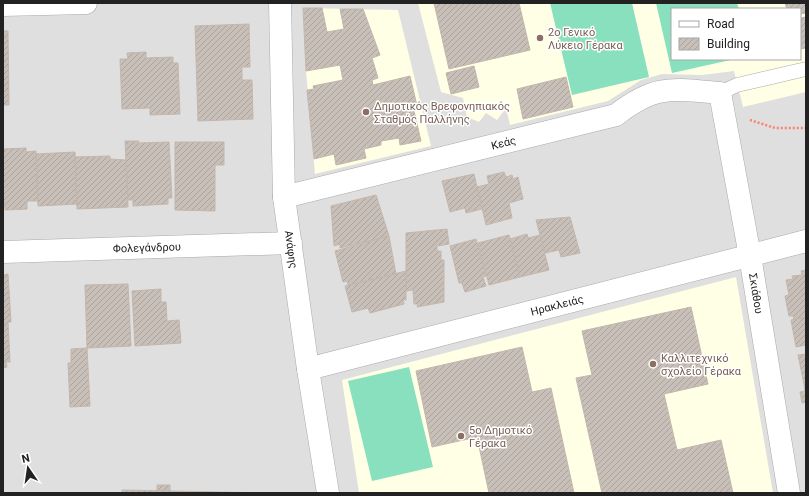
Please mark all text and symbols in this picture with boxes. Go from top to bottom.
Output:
legend [671,8,801,60]
text: Road [707,17,735,31]
place label: 2ο Γενικό Λύκειο Γέρακα [548,26,623,52]
marker: 2ο Γενικό Λύκειο Γέρακα [535,33,545,43]
text: Building [707,37,750,51]
place label: Δημοτικός Βρεφονηπιακός Σταθμός Παλλήνης [374,100,510,126]
marker: Δημοτικός Βρεφονηπιακός Σταθμός Παλλήνης [361,107,371,117]
street label: Κεάς [490,134,517,153]
street label: Ανάφης [282,230,300,269]
street label: Φολεγάνδρου [113,240,181,256]
street label: Σκιάθου [746,272,765,315]
street label: Ηρακλειάς [529,292,585,319]
place label: Καλλιτεχνικό σχολείο Γέρακα [661,352,742,378]
marker: Καλλιτεχνικό σχολείο Γέρακα [648,359,658,369]
place label: 5ο Δημοτικό Γέρακα [469,424,532,450]
marker: 5ο Δημοτικό Γέρακα [456,431,466,441]
north arrow [8,448,48,488]
text: N [21,451,31,466]

